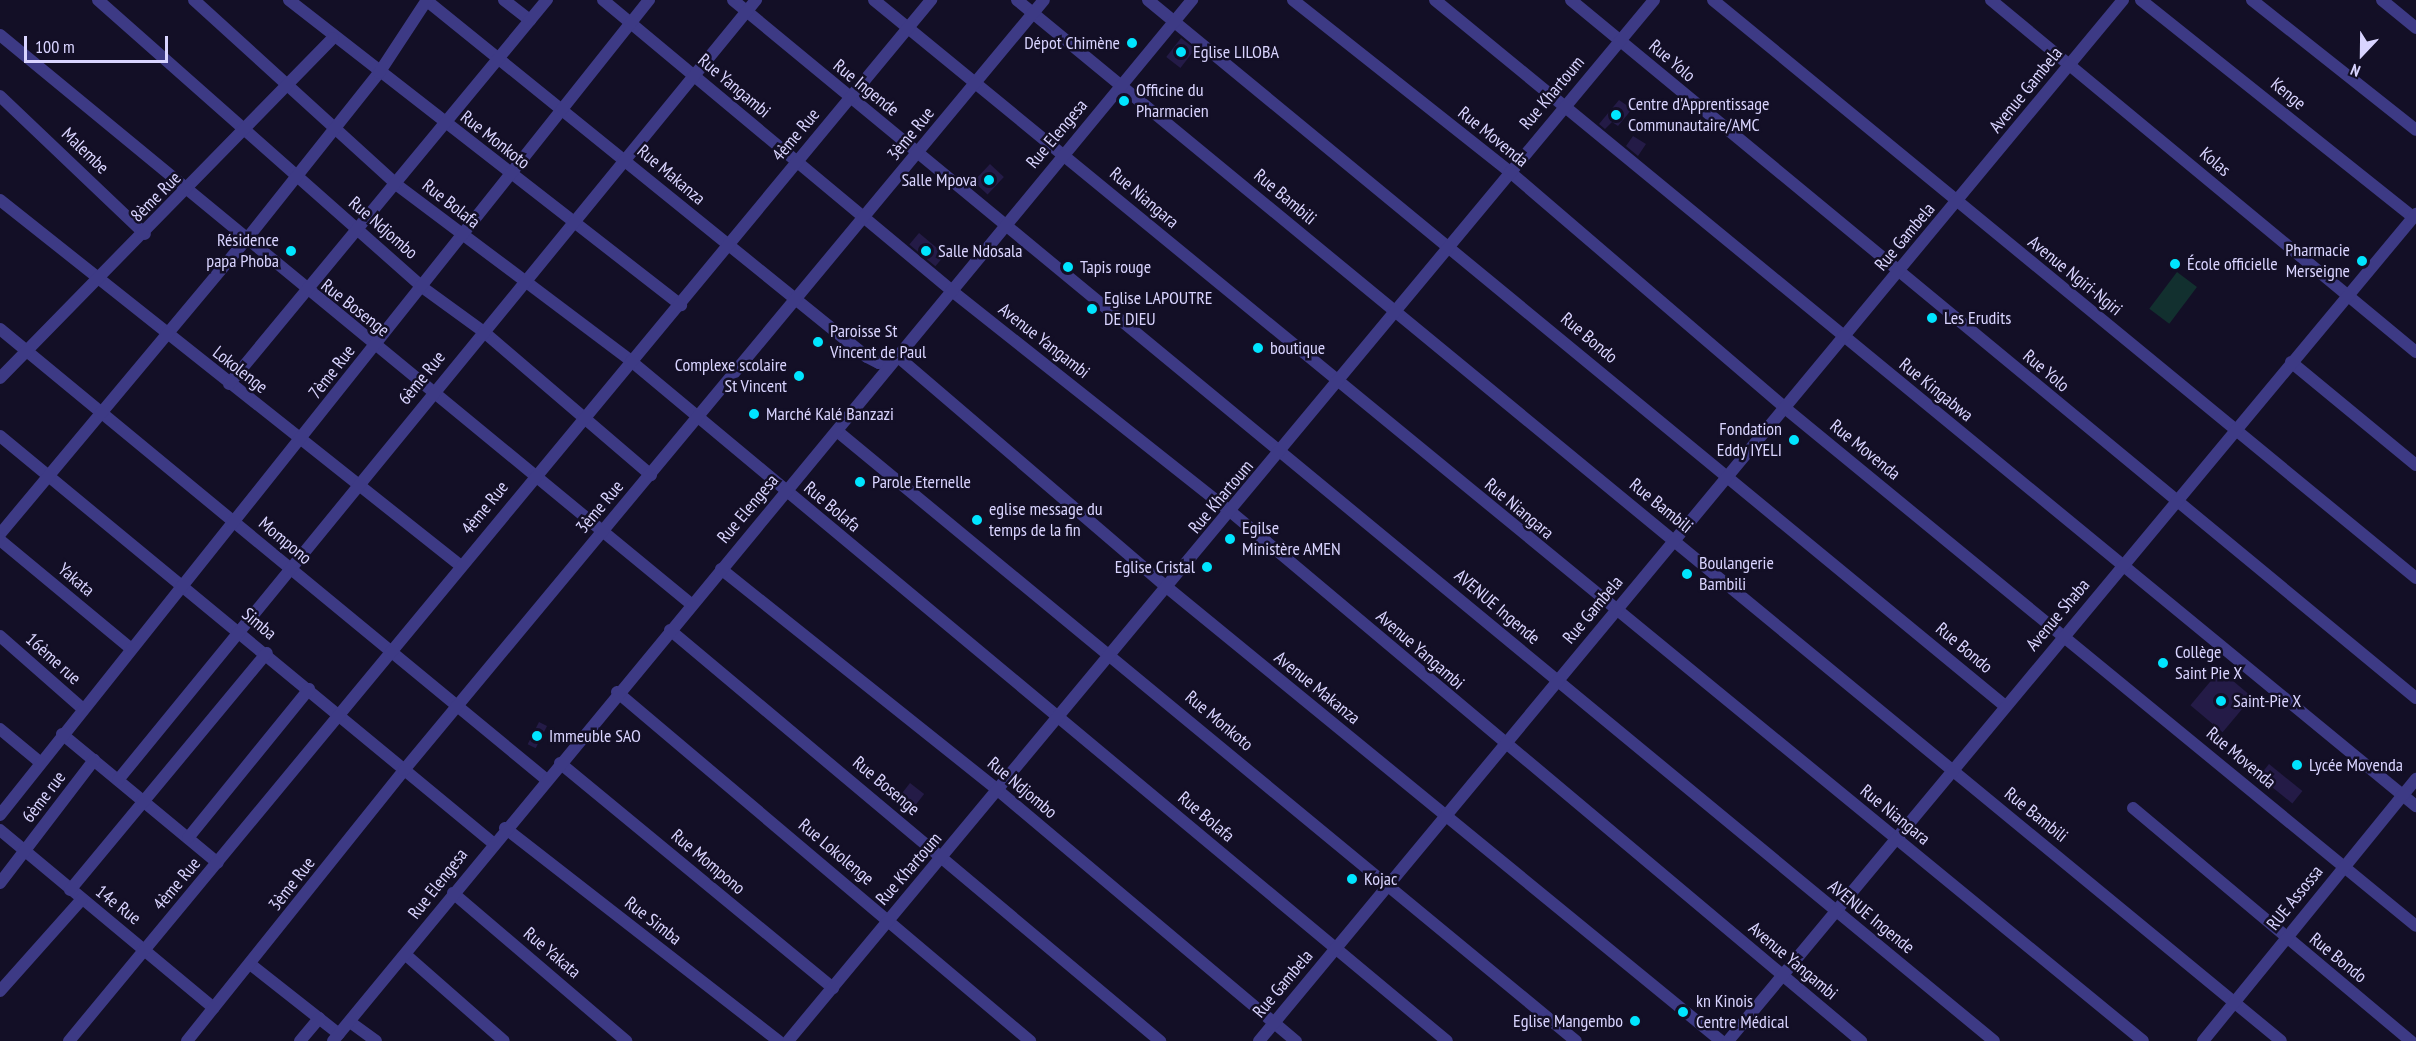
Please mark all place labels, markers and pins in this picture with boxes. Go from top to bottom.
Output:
place label: Dépot Chimène [1024,32,1120,54]
marker: Dépot Chimène [1125,36,1139,50]
place label: Eglise LILOBA [1193,41,1279,63]
marker: Eglise LILOBA [1174,45,1188,59]
place label: Officine du Pharmacien [1136,80,1209,122]
marker: Officine du Pharmacien [1117,94,1131,108]
place label: Centre d'Apprentissage Communautaire/AMC [1628,94,1769,136]
marker: Centre d'Apprentissage Communautaire/AMC [1609,108,1623,122]
place label: Salle Mpova [901,169,977,191]
marker: Salle Mpova [982,173,996,187]
place label: Résidence papa Phoba [206,230,279,272]
place label: Salle Ndosala [938,240,1022,262]
place label: Pharmacie Merseigne [2285,240,2350,282]
marker: Résidence papa Phoba [284,244,298,258]
marker: Salle Ndosala [919,244,933,258]
place label: École officielle [2187,253,2278,275]
marker: Pharmacie Merseigne [2355,254,2369,268]
place label: Tapis rouge [1080,256,1151,278]
marker: École officielle [2168,257,2182,271]
marker: Tapis rouge [1061,260,1075,274]
place label: Eglise LAPOUTRE DE DIEU [1104,288,1213,330]
marker: Eglise LAPOUTRE DE DIEU [1085,302,1099,316]
place label: Les Erudits [1944,307,2011,329]
marker: Les Erudits [1925,311,1939,325]
place label: Paroisse St Vincent de Paul [830,321,926,364]
marker: Paroisse St Vincent de Paul [811,335,825,349]
place label: boutique [1270,337,1325,359]
marker: boutique [1251,341,1265,355]
place label: Complexe scolaire St Vincent [675,355,787,398]
marker: Complexe scolaire St Vincent [792,369,806,383]
place label: Marché Kalé Banzazi [766,403,894,425]
marker: Marché Kalé Banzazi [747,407,761,421]
place label: Fondation Eddy IYELI [1716,419,1782,462]
marker: Fondation Eddy IYELI [1787,433,1801,447]
place label: Parole Eternelle [872,471,971,493]
marker: Parole Eternelle [853,475,867,489]
place label: eglise message du temps de la fin [989,499,1103,542]
marker: eglise message du temps de la fin [970,513,984,527]
place label: Egilse Ministère AMEN [1242,518,1341,560]
marker: Egilse Ministère AMEN [1223,532,1237,546]
place label: Boulangerie Bambili [1699,553,1774,596]
place label: Eglise Cristal [1115,556,1195,578]
marker: Eglise Cristal [1200,560,1214,574]
marker: Boulangerie Bambili [1680,567,1694,581]
place label: Collège Saint Pie X [2175,642,2243,684]
marker: Collège Saint Pie X [2156,656,2170,670]
place label: Saint-Pie X [2233,690,2302,712]
marker: Saint-Pie X [2214,694,2228,708]
place label: Immeuble SAO [549,725,641,747]
marker: Immeuble SAO [530,729,544,743]
place label: Lycée Movenda [2309,754,2403,776]
marker: Lycée Movenda [2290,758,2304,772]
place label: Kojac [1364,868,1397,890]
marker: Kojac [1345,872,1359,886]
place label: kn Kinois Centre Médical [1696,991,1789,1034]
marker: kn Kinois Centre Médical [1674,1003,1692,1021]
place label: Eglise Mangembo [1513,1010,1623,1032]
marker: Eglise Mangembo [1628,1014,1642,1028]

